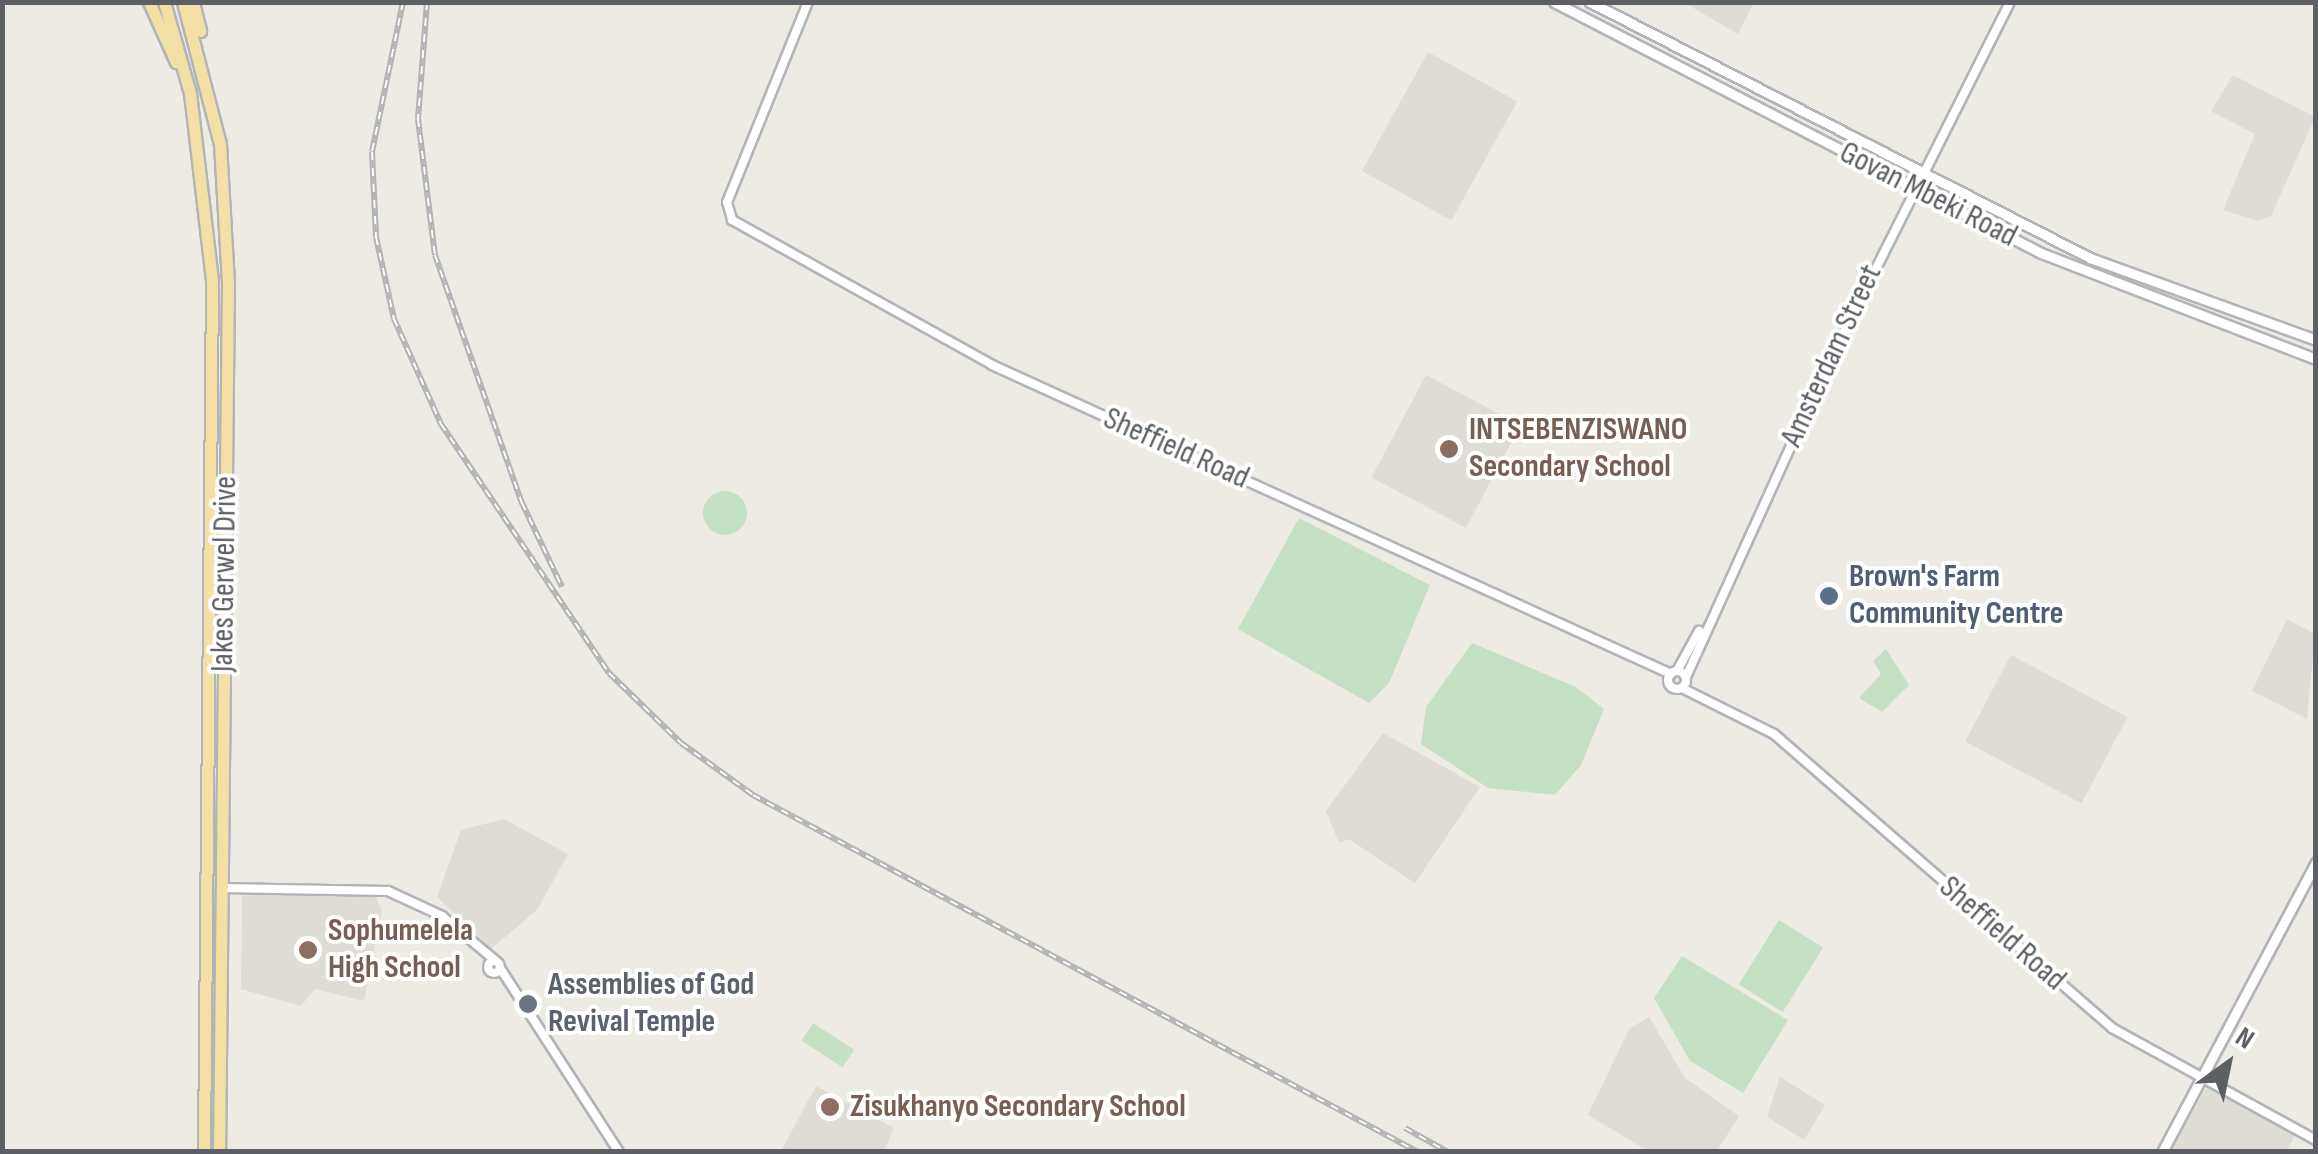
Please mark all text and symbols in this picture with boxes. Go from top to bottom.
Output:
street label: Govan Mbeki Road [1833,134,2023,256]
street label: Amsterdam Street [1773,259,1891,453]
street label: Sheffield Road [1097,400,1255,498]
place label: INTSEBENZISWANO Secondary School [1469,412,1687,487]
marker: INTSEBENZISWANO Secondary School [1438,438,1460,460]
street label: Jakes Gerwel Drive [204,476,246,672]
place label: Brown's Farm Community Centre [1849,559,2063,634]
marker: Brown's Farm Community Centre [1818,585,1840,607]
street label: Sheffield Road [1931,869,2073,999]
place label: Sophumelela High School [328,913,473,988]
marker: Sophumelela High School [297,939,319,961]
place label: Assemblies of God Revival Temple [548,967,754,1042]
marker: Assemblies of God Revival Temple [517,993,539,1015]
north arrow [2178,1014,2278,1114]
text: N [2229,1021,2260,1056]
place label: Zisukhanyo Secondary School [850,1088,1186,1126]
marker: Zisukhanyo Secondary School [819,1096,841,1118]

